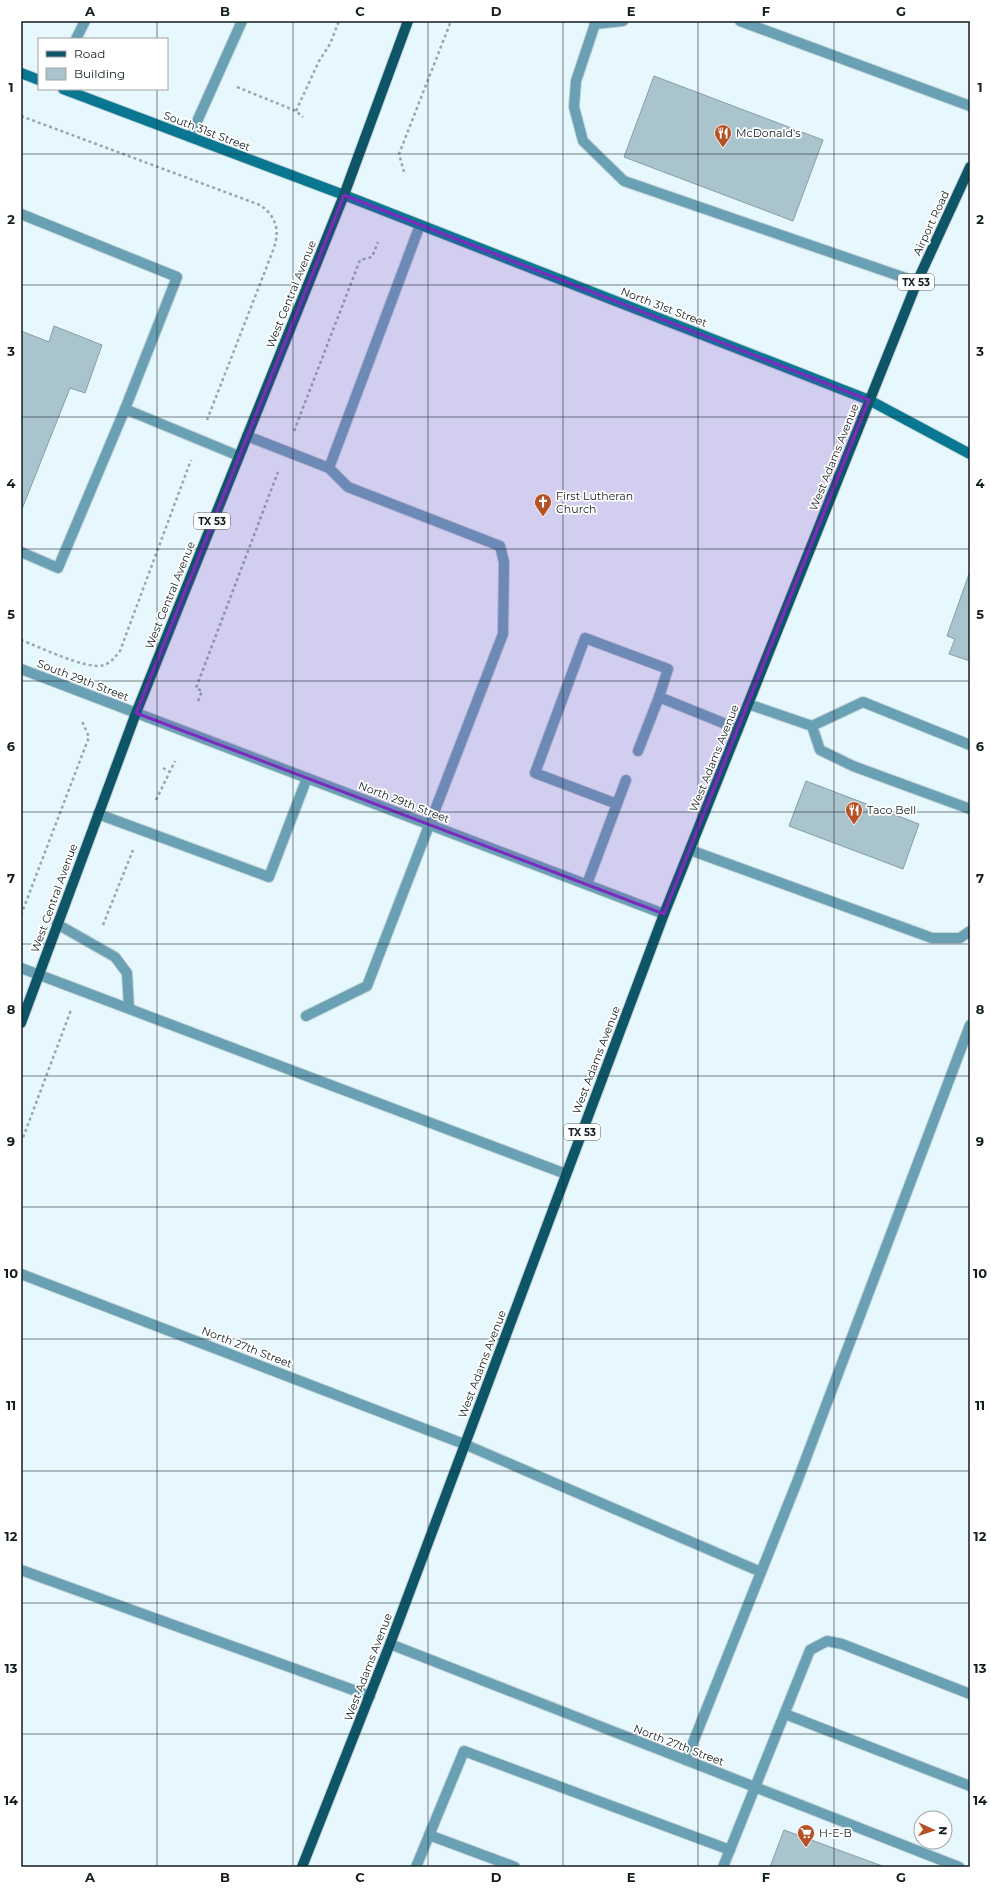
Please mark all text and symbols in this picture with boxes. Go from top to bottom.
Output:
text: A [84,3,96,19]
text: B [220,3,230,19]
text: C [355,3,365,19]
text: D [491,3,502,19]
text: E [627,3,636,19]
text: F [762,3,770,19]
text: G [896,3,906,19]
legend [38,38,168,90]
text: Road [74,46,105,61]
text: Building [74,66,125,81]
text: 1 [8,79,14,95]
text: 1 [977,79,983,95]
street label: South 31st Street [162,108,253,154]
restaurant icon: McDonald's [713,123,733,148]
place label: McDonald's [736,126,801,140]
street label: Airport Road [910,188,952,258]
text: 2 [7,211,15,227]
text: 2 [976,211,984,227]
street label: West Central Avenue [263,238,319,350]
road number: TX 53 [898,274,934,290]
street label: North 31st Street [619,284,710,330]
text: 3 [6,343,15,359]
text: 3 [975,343,984,359]
street label: West Adams Avenue [806,401,862,513]
text: 4 [7,475,16,491]
text: 4 [976,475,985,491]
place label: First Lutheran Church [556,489,633,516]
church icon: First Lutheran Church [533,492,553,517]
road number: TX 53 [194,513,230,529]
street label: West Central Avenue [142,539,198,651]
text: 5 [7,606,15,622]
text: 5 [976,606,984,622]
street label: South 29th Street [35,656,131,704]
street label: West Adams Avenue [686,702,742,814]
text: 6 [7,738,16,754]
text: 6 [976,738,985,754]
street label: North 29th Street [357,778,452,826]
restaurant icon: Taco Bell [844,800,864,825]
place label: Taco Bell [867,803,916,817]
street label: West Central Avenue [28,841,80,954]
text: 7 [7,870,15,886]
text: 7 [976,870,984,886]
text: 8 [7,1001,16,1017]
text: 8 [976,1001,985,1017]
street label: West Adams Avenue [569,1004,623,1116]
road number: TX 53 [564,1124,600,1140]
text: 9 [7,1133,15,1149]
text: 9 [976,1133,984,1149]
text: 10 [4,1265,18,1281]
text: 10 [973,1265,987,1281]
street label: West Adams Avenue [455,1308,509,1420]
street label: North 27th Street [200,1323,295,1371]
text: 11 [6,1397,16,1413]
text: 11 [975,1397,985,1413]
text: 12 [5,1528,18,1544]
text: 12 [974,1528,987,1544]
street label: West Adams Avenue [341,1611,395,1723]
text: 13 [5,1660,18,1676]
text: 13 [974,1660,987,1676]
street label: North 27th Street [632,1721,727,1769]
text: 14 [4,1792,18,1808]
text: 14 [973,1792,987,1808]
north arrow [913,1810,953,1850]
supermarket icon: H-E-B [796,1823,816,1848]
place label: H-E-B [819,1826,852,1840]
text: N [936,1826,950,1835]
text: A [84,1869,96,1885]
text: B [220,1869,230,1885]
text: C [355,1869,365,1885]
text: D [491,1869,502,1885]
text: E [627,1869,636,1885]
text: F [762,1869,770,1885]
text: G [896,1869,906,1885]

